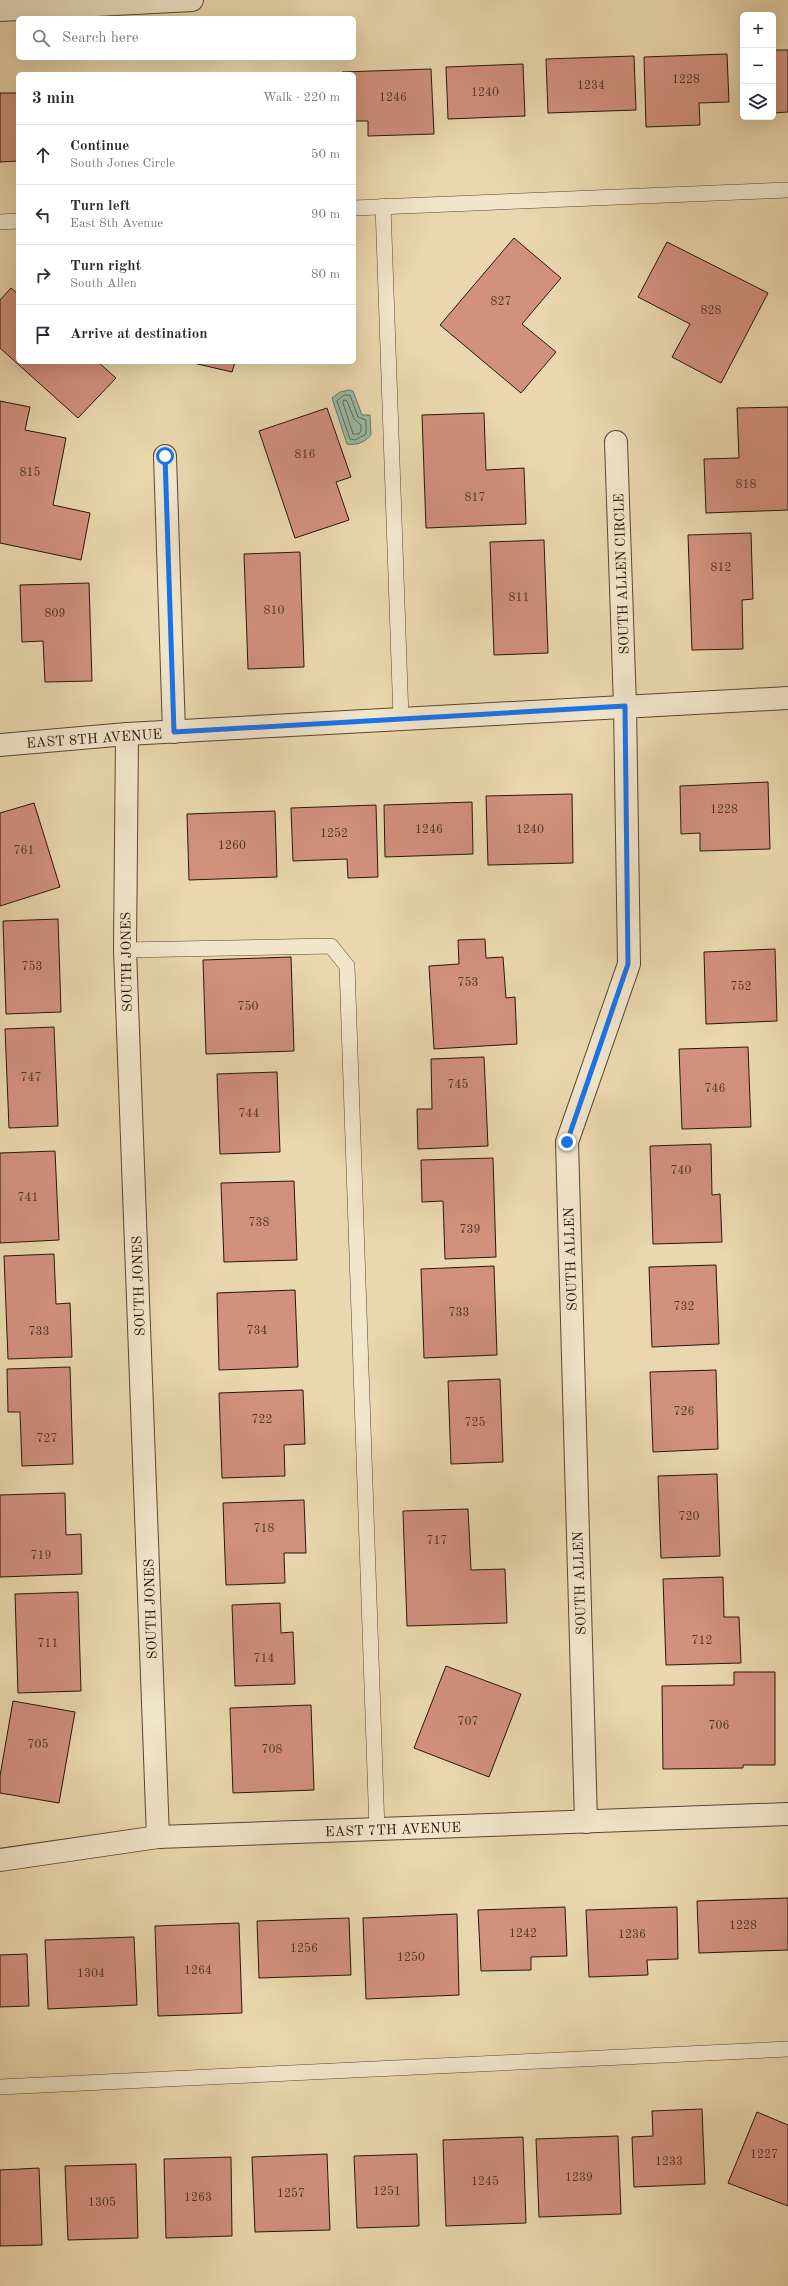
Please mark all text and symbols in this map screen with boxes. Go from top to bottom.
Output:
map controls [740,12,776,120]
button: + [740,12,776,48]
search box [16,16,356,60]
icon: search [30,27,52,49]
text: Search here [62,31,139,46]
button: − [740,48,776,84]
house number: 1228 [672,74,700,86]
house number: 1234 [577,80,605,92]
button: layers [740,84,776,120]
house number: 1240 [471,87,499,99]
text: 3 min [32,90,75,107]
text: Walk · 220 m [263,91,340,104]
house number: 1246 [379,92,407,104]
text: Continue [70,139,129,154]
icon: ahead [32,144,54,166]
text: 50 m [311,148,340,161]
text: South Jones Circle [70,157,175,170]
text: Turn left [70,199,130,214]
icon: left [32,204,54,226]
text: 90 m [311,208,340,221]
text: East 8th Avenue [70,217,163,230]
text: Turn right [70,259,141,274]
icon: right [32,264,54,286]
text: 80 m [311,268,340,281]
text: South Allen [70,277,137,290]
house number: 827 [491,296,511,308]
house number: 828 [701,305,721,317]
icon: arrive [32,324,54,346]
text: Arrive at destination [70,327,208,342]
route start [156,447,174,465]
house number: 816 [295,449,315,461]
house number: 815 [20,466,40,479]
house number: 818 [736,479,756,491]
house number: 817 [465,492,485,504]
street label: SOUTH ALLEN CIRCLE [612,493,632,655]
house number: 812 [711,562,731,574]
house number: 811 [509,592,529,604]
house number: 810 [264,605,284,617]
house number: 809 [45,608,65,620]
street label: EAST 8TH AVENUE [26,727,163,751]
house number: 1228 [710,804,738,816]
house number: 1246 [415,824,443,836]
house number: 1240 [516,824,544,836]
house number: 1252 [320,827,348,840]
house number: 1260 [218,840,246,852]
house number: 761 [14,845,34,857]
street label: SOUTH JONES [119,912,135,1012]
house number: 753 [22,960,42,973]
house number: 753 [458,976,478,989]
house number: 752 [731,980,751,993]
house number: 750 [238,1000,258,1013]
house number: 747 [21,1072,41,1084]
house number: 745 [448,1078,468,1091]
house number: 746 [705,1083,725,1095]
house number: 744 [239,1108,259,1120]
route end [558,1133,576,1151]
house number: 740 [671,1165,691,1177]
house number: 741 [18,1192,38,1204]
street label: SOUTH ALLEN [562,1207,580,1311]
house number: 738 [249,1217,269,1229]
house number: 739 [460,1224,480,1236]
street label: SOUTH JONES [130,1236,148,1336]
house number: 732 [674,1301,694,1313]
house number: 733 [449,1307,469,1319]
house number: 734 [247,1325,267,1337]
house number: 733 [29,1326,49,1338]
house number: 726 [674,1406,694,1418]
house number: 722 [252,1414,272,1426]
house number: 725 [465,1416,485,1429]
house number: 727 [37,1433,57,1445]
house number: 720 [679,1511,699,1523]
house number: 718 [254,1523,274,1535]
street label: SOUTH ALLEN [571,1531,589,1635]
house number: 717 [427,1535,447,1547]
house number: 719 [31,1550,51,1562]
street label: SOUTH JONES [142,1559,160,1659]
house number: 712 [692,1635,712,1647]
house number: 711 [38,1638,58,1650]
house number: 714 [254,1653,274,1665]
house number: 707 [458,1716,478,1728]
house number: 706 [709,1720,729,1732]
house number: 705 [28,1738,48,1751]
house number: 708 [262,1744,282,1756]
street label: EAST 7TH AVENUE [325,1821,461,1839]
house number: 1228 [729,1920,757,1932]
house number: 1242 [509,1928,537,1940]
house number: 1236 [618,1929,646,1941]
house number: 1256 [290,1942,318,1955]
house number: 1250 [397,1951,425,1964]
house number: 1264 [184,1965,212,1977]
house number: 1304 [77,1968,105,1980]
house number: 1227 [750,2149,778,2161]
house number: 1233 [655,2156,683,2168]
house number: 1239 [565,2172,593,2184]
house number: 1245 [471,2175,499,2188]
house number: 1251 [373,2185,401,2198]
house number: 1257 [277,2187,305,2200]
house number: 1263 [184,2192,212,2204]
house number: 1305 [88,2196,116,2209]

